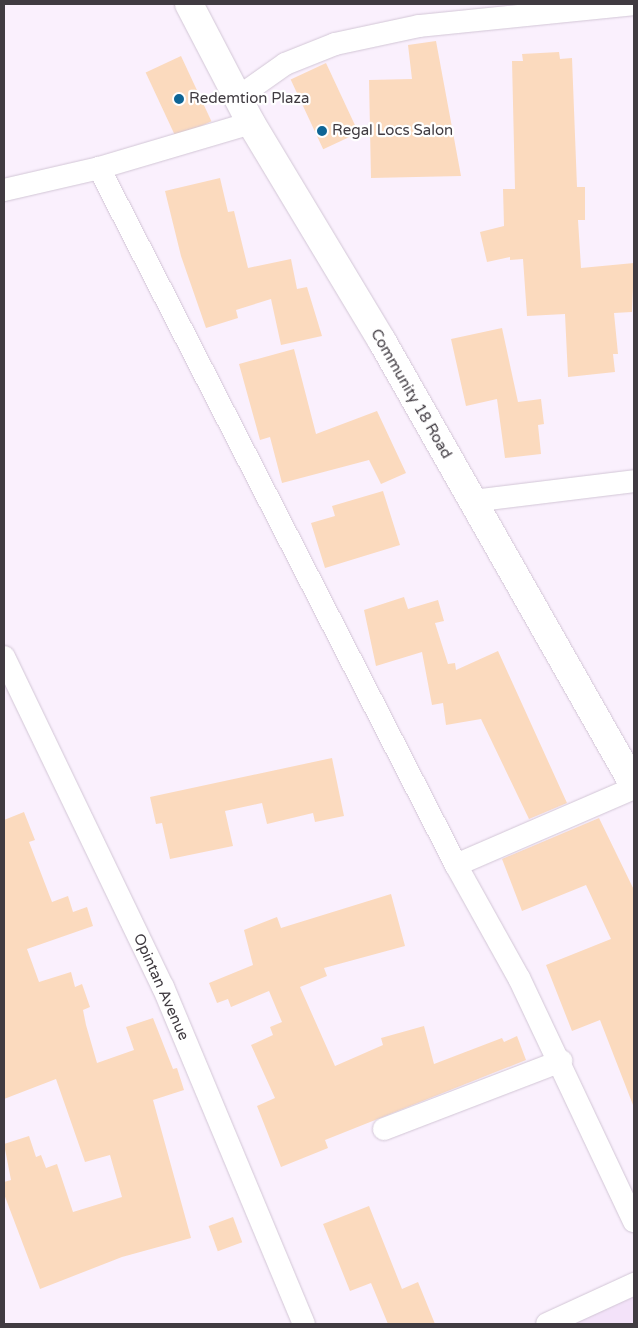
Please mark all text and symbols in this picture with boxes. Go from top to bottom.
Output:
place label: Redemtion Plaza [189,90,309,108]
marker: Redemtion Plaza [173,93,185,105]
place label: Regal Locs Salon [332,122,453,140]
marker: Regal Locs Salon [316,125,328,137]
street label: Community 18 Road [366,326,456,462]
street label: Opintan Avenue [129,931,193,1043]

